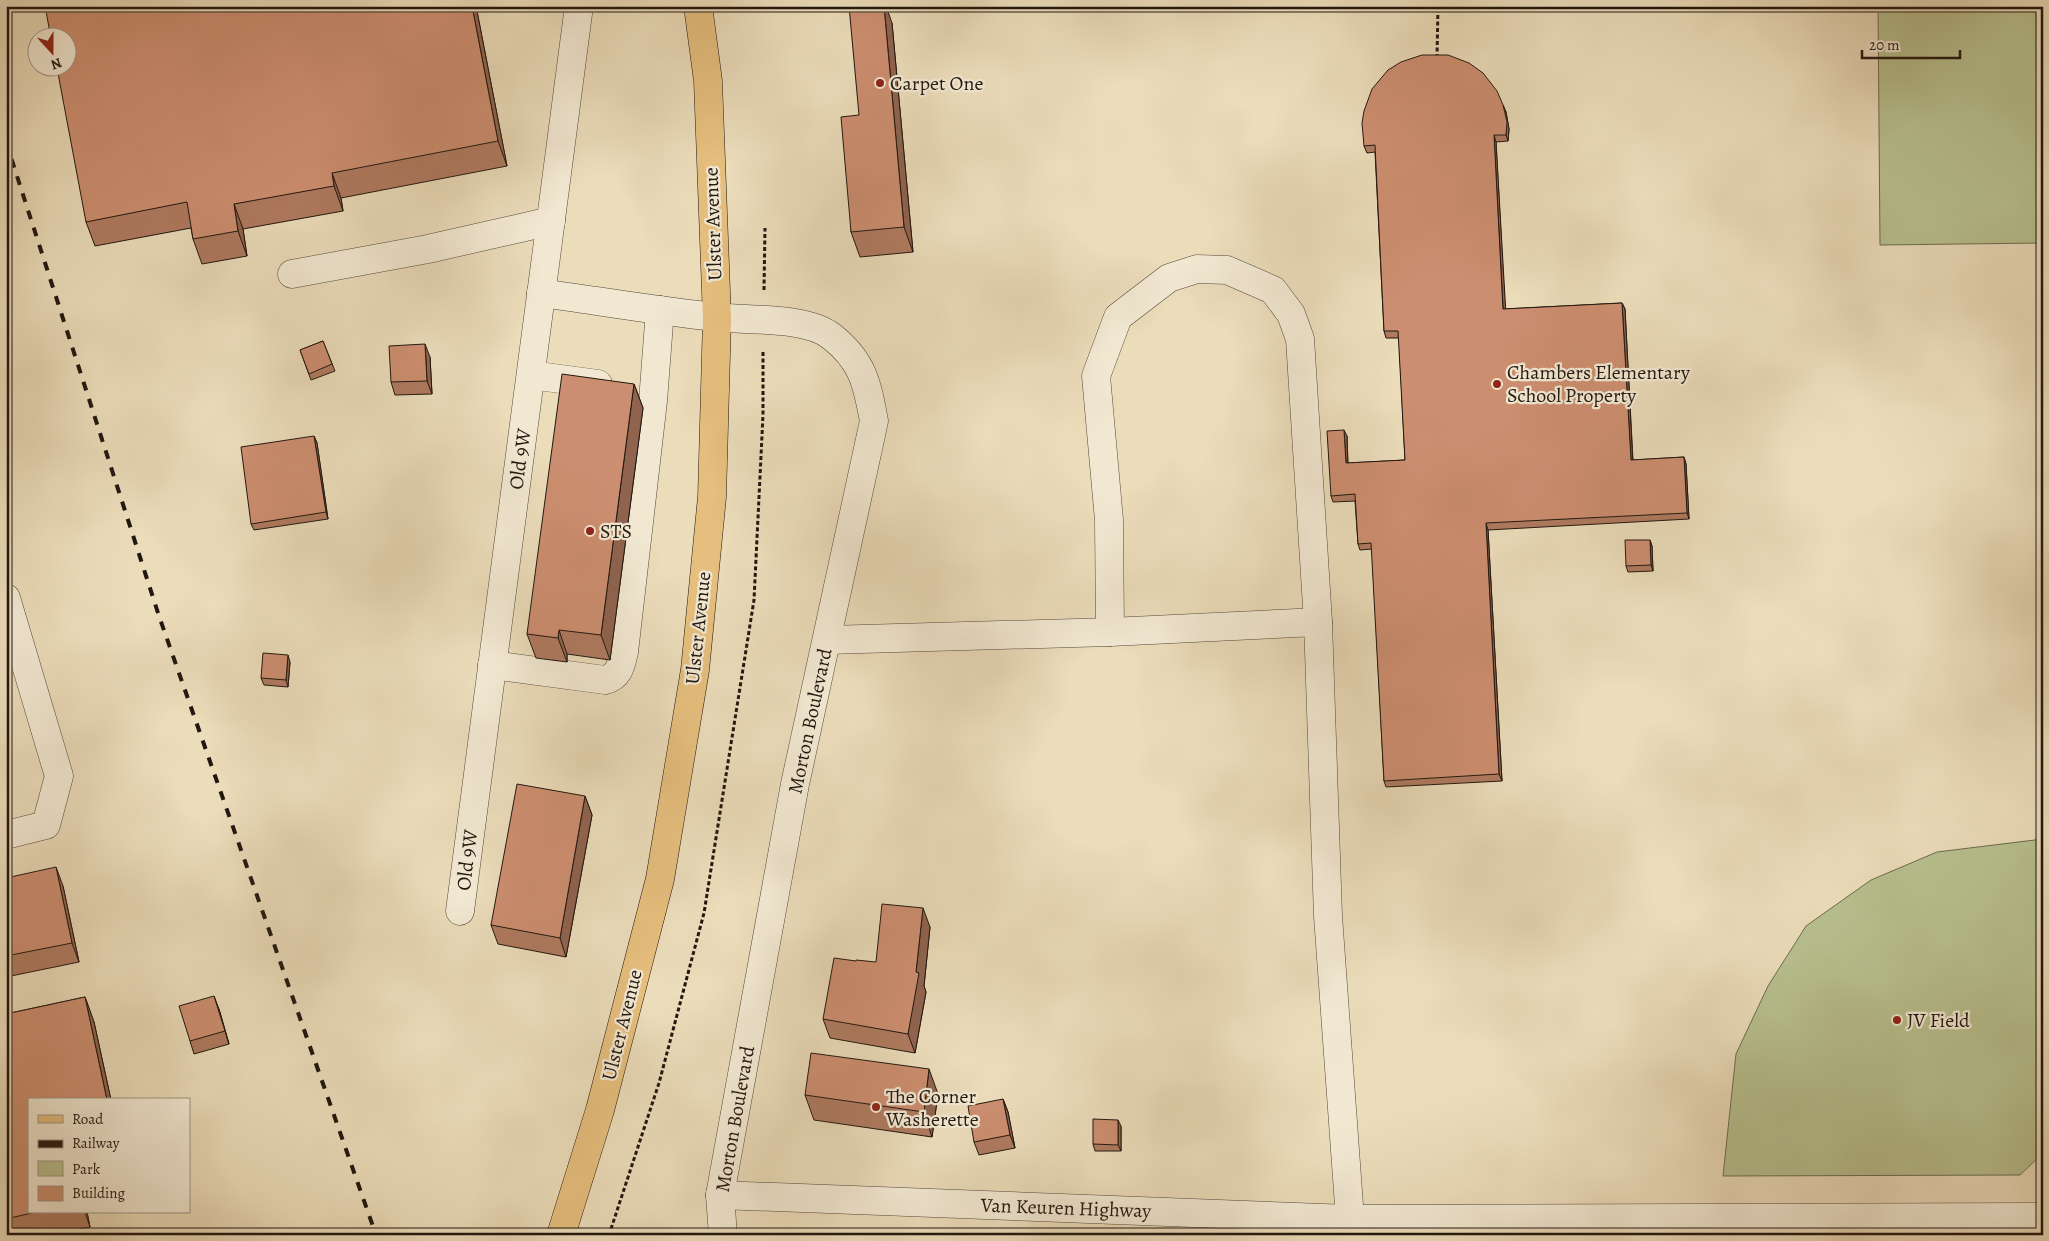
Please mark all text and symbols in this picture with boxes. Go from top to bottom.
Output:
north arrow [28,28,78,78]
scale bar [1862,28,1959,60]
text: 20 m [1869,35,1900,55]
text: N [48,53,65,74]
place label: Carpet One [890,70,983,97]
marker: Carpet One [874,77,886,89]
street label: Ulster Avenue [698,167,728,281]
place label: Chambers Elementary School Property [1507,359,1691,409]
marker: Chambers Elementary School Property [1491,378,1503,390]
street label: Old 9W [502,426,538,491]
place label: STS [600,518,632,545]
marker: STS [584,525,596,537]
street label: Ulster Avenue [679,570,717,686]
street label: Morton Boulevard [781,646,839,796]
street label: Old 9W [450,828,484,892]
street label: Ulster Avenue [595,967,649,1083]
place label: JV Field [1907,1007,1970,1034]
marker: JV Field [1891,1014,1903,1026]
street label: Morton Boulevard [709,1043,761,1194]
place label: The Corner Washerette [885,1083,979,1133]
legend [28,1098,190,1214]
marker: The Corner Washerette [870,1101,882,1113]
text: Road [72,1109,104,1129]
text: Railway [72,1133,120,1153]
text: Park [72,1159,101,1179]
text: Building [72,1183,125,1203]
street label: Van Keuren Highway [979,1191,1153,1225]

